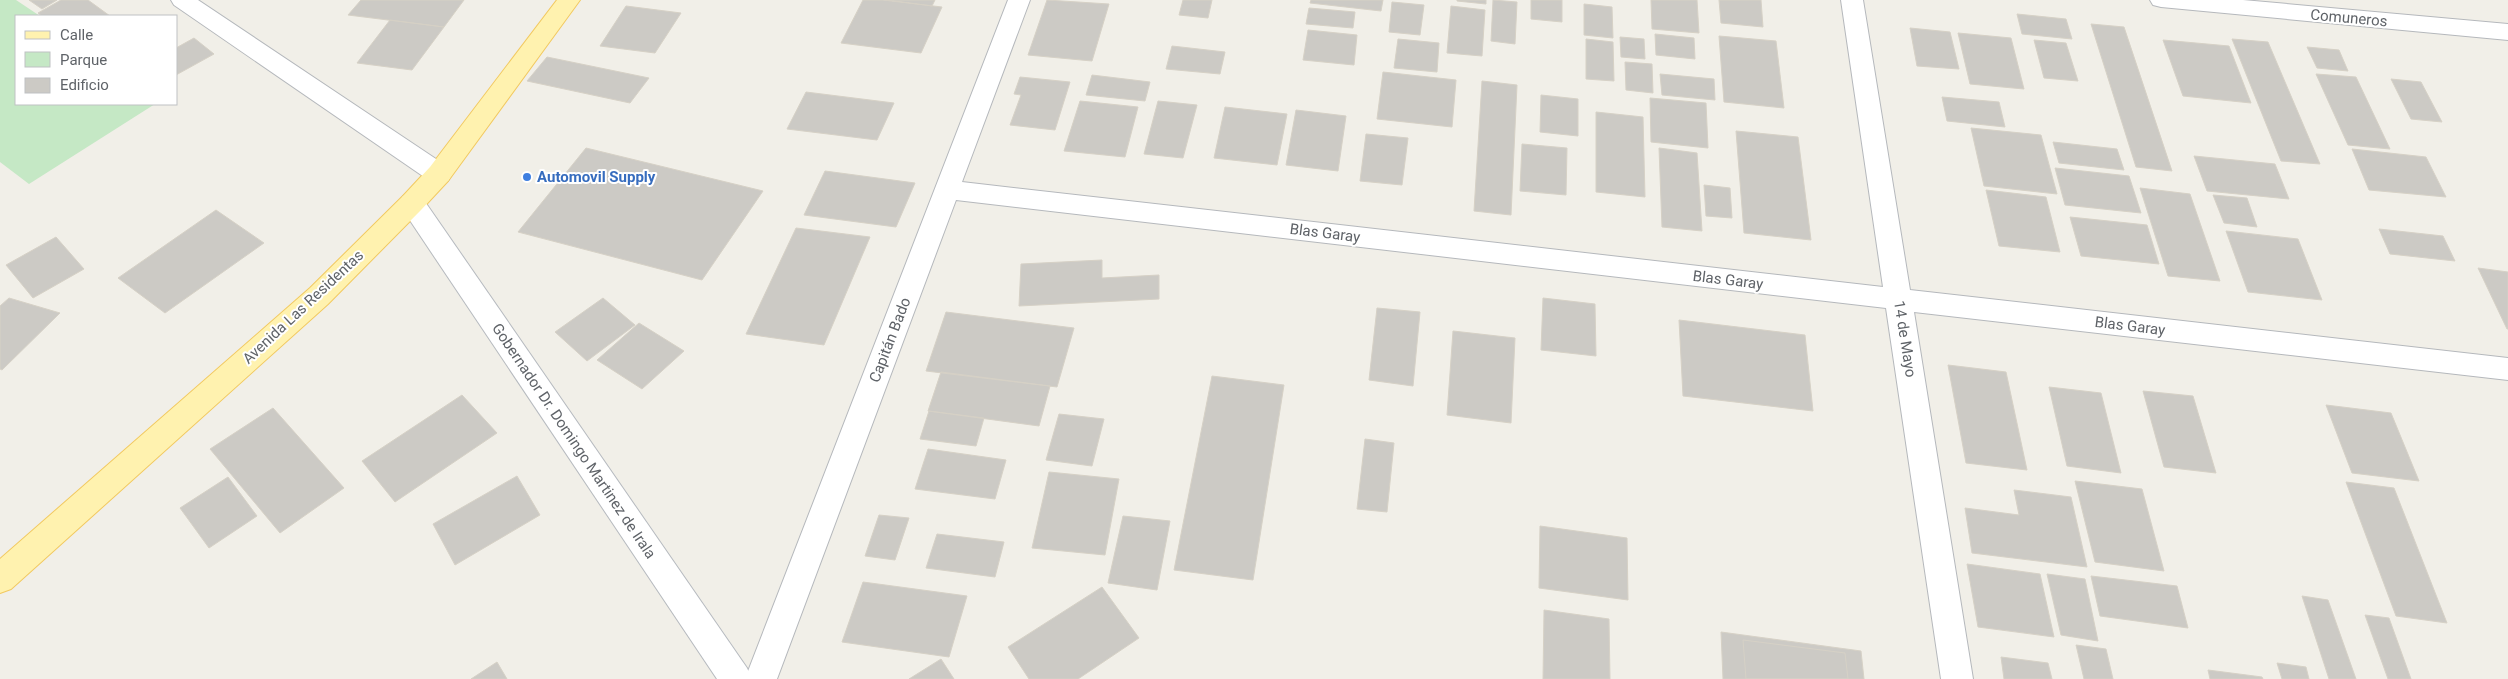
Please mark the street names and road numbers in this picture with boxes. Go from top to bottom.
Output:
street label: Comuneros [2310,6,2388,30]
street label: Blas Garay [1289,220,1361,246]
street label: Avenida Las Residentas [239,246,367,368]
street label: Blas Garay [1692,267,1764,293]
street label: Capitán Bado [866,295,914,385]
street label: 14 de Mayo [1890,299,1920,379]
street label: Blas Garay [2094,313,2166,339]
street label: Gobernador Dr. Domingo Martinez de Irala [488,320,660,562]

